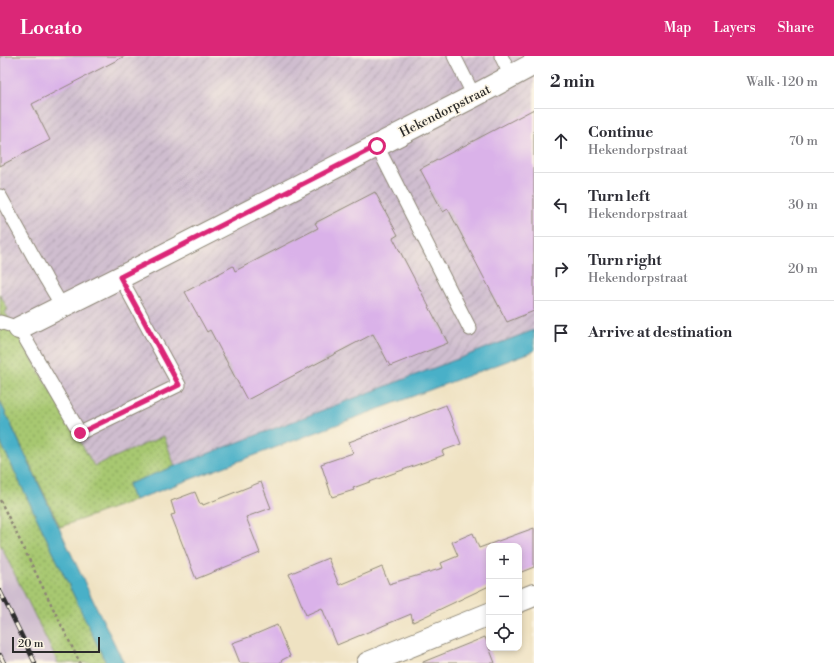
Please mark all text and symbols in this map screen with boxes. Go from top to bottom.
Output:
text: Locato [20,16,82,40]
text: Map [664,19,691,37]
text: Layers [713,19,756,37]
text: Share [778,19,814,37]
text: 2 min [550,71,595,93]
text: Walk · 120 m [746,74,818,90]
street label: Hekendorpstraat [397,81,493,141]
text: Continue [588,123,653,142]
icon: ahead [550,130,572,152]
text: 70 m [789,133,818,149]
route start [368,137,386,155]
text: Hekendorpstraat [588,142,688,158]
text: Turn left [588,187,650,206]
icon: left [550,194,572,216]
text: 30 m [788,197,818,213]
text: Hekendorpstraat [588,206,688,222]
text: Turn right [588,251,662,270]
icon: right [550,258,572,280]
text: 20 m [788,261,818,277]
text: Hekendorpstraat [588,270,688,286]
icon: arrive [550,322,572,344]
text: Arrive at destination [588,323,732,342]
route end [71,424,89,442]
map controls [486,543,522,651]
button: + [486,543,522,579]
button: − [486,579,522,615]
button: locate [486,615,522,651]
scale bar [12,635,100,654]
text: 20 m [18,637,43,651]

